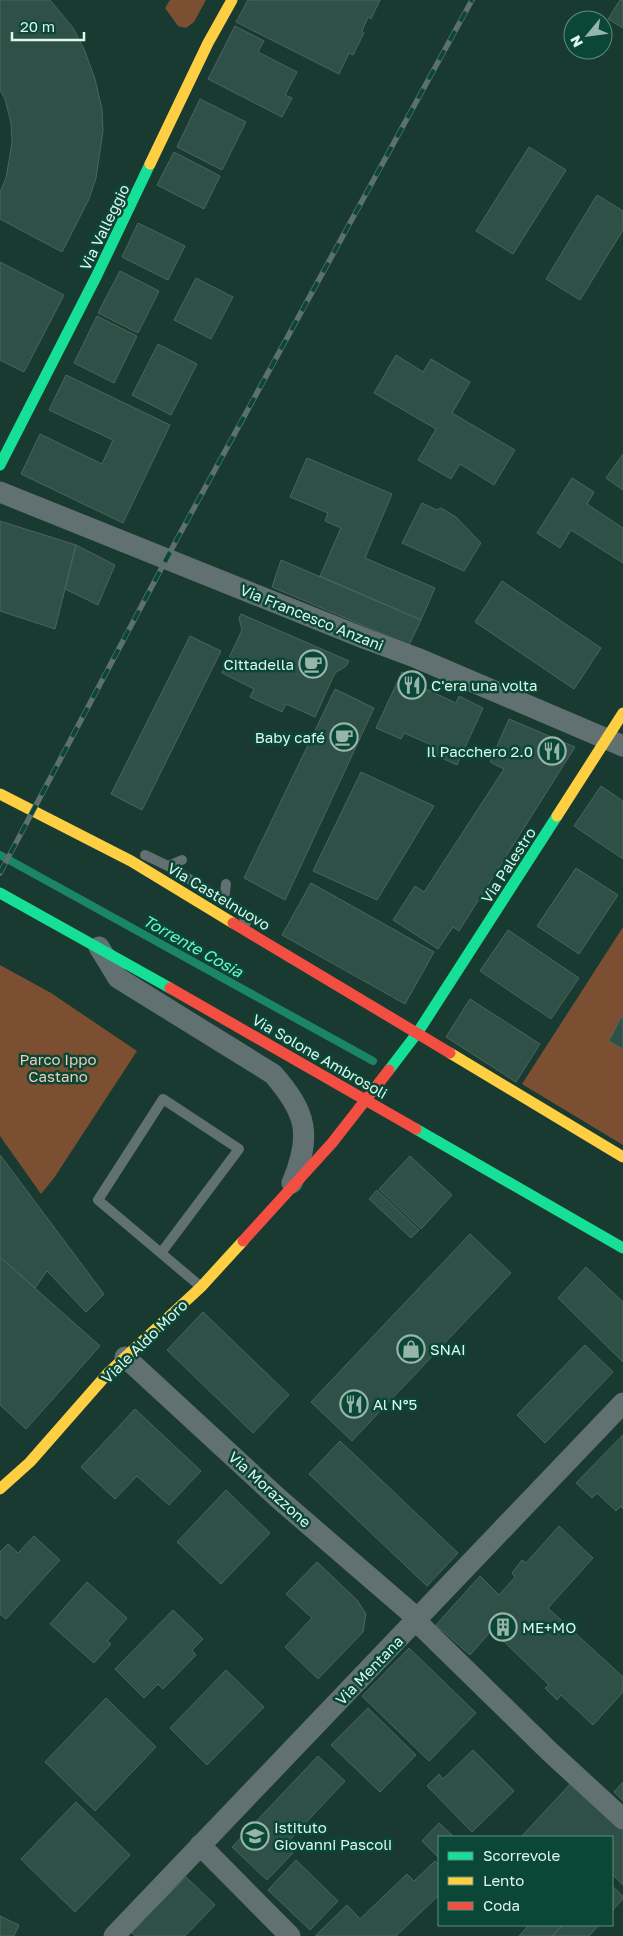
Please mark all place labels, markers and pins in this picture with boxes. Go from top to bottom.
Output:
cafe icon: Cittadella [298,649,328,679]
place label: Cittadella [223,655,294,673]
restaurant icon: C'era una volta [397,670,427,700]
place label: C'era una volta [431,676,538,694]
cafe icon: Baby café [329,722,359,752]
place label: Baby café [255,728,325,746]
restaurant icon: Il Pacchero 2.0 [537,736,567,766]
place label: Il Pacchero 2.0 [426,742,533,760]
shop icon: SNAI [396,1334,426,1364]
place label: SNAI [430,1340,466,1358]
restaurant icon: Al N°5 [339,1389,369,1419]
place label: Al N°5 [373,1395,417,1413]
building icon: ME+MO [488,1612,518,1642]
place label: ME+MO [522,1618,576,1636]
place label: Istituto Giovanni Pascoli [274,1818,392,1853]
school or university icon: Istituto Giovanni Pascoli [240,1821,270,1851]

